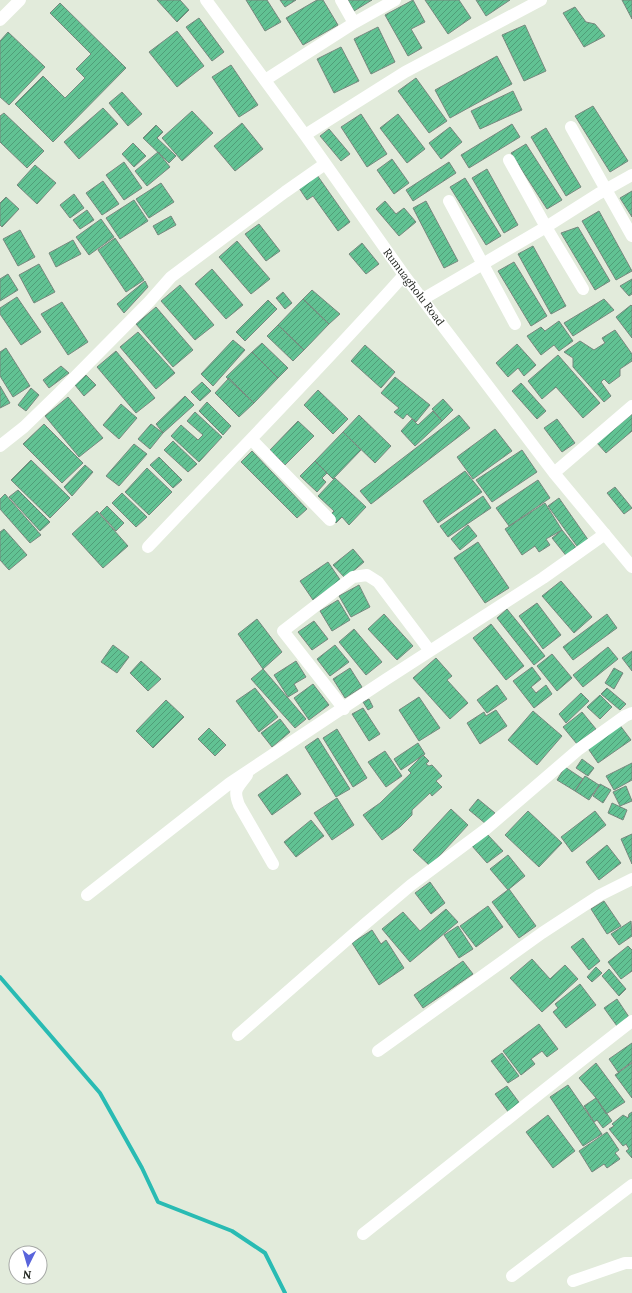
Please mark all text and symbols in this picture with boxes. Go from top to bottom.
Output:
street label: Rumuagholu Road [380,246,448,329]
north arrow [8,1245,48,1285]
text: N [22,1268,32,1282]

